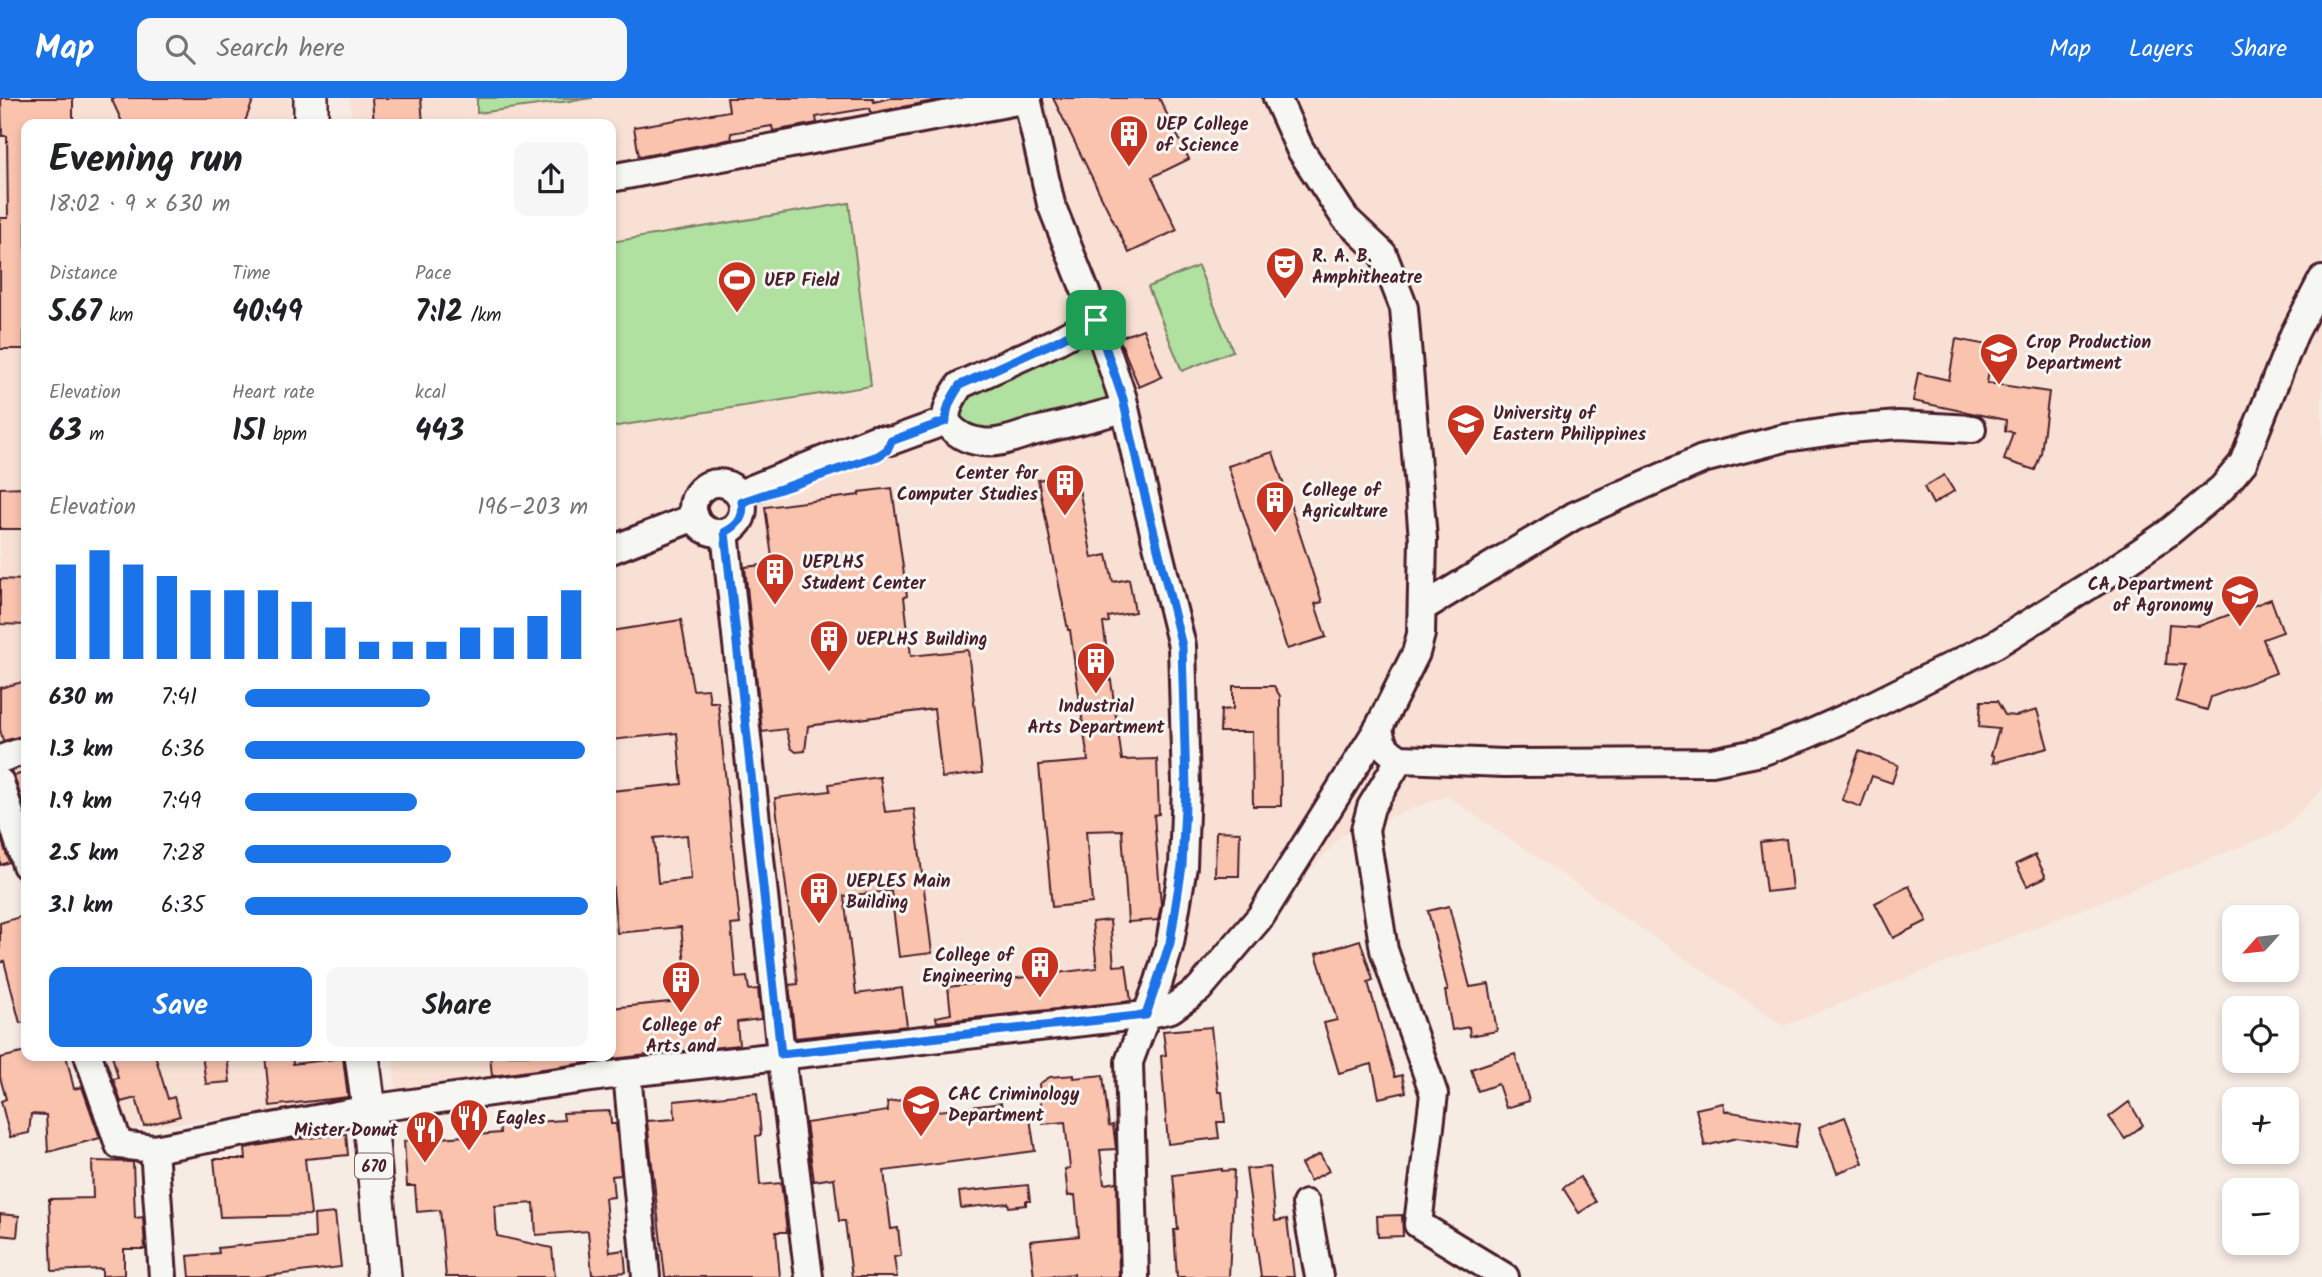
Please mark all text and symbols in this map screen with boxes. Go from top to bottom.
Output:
search box [137,18,627,81]
text: Map [35,23,95,76]
text: Search here [217,28,345,70]
icon: search [161,30,199,68]
text: Map [2049,30,2091,69]
text: Layers [2129,30,2193,69]
text: Share [2231,30,2287,69]
place label: UEP College of Science [1156,111,1249,161]
building icon: UEP College of Science [1108,113,1150,168]
text: Evening run [49,131,243,191]
button: share [514,142,588,216]
text: 18:02 · 9 × 630 m [49,187,230,223]
place label: R. A. B. Amphitheatre [1312,243,1422,293]
theatre icon: R. A. B. Amphitheatre [1264,245,1306,300]
text: Distance [49,259,117,289]
text: Time [232,259,270,289]
text: Pace [415,259,451,289]
sports icon: UEP Field [716,259,758,314]
place label: UEP Field [764,267,839,296]
text: 5.67 [49,289,102,337]
text: 40:49 [232,289,303,337]
text: 7:12 [415,289,463,337]
pin [1066,290,1126,350]
text: km [102,301,133,331]
text: /km [463,301,501,331]
icon: arrive [1077,301,1115,339]
place label: Crop Production Department [2026,329,2151,379]
school or university icon: Crop Production Department [1978,331,2020,386]
text: Elevation [49,378,121,408]
text: Heart rate [232,378,315,408]
text: kcal [415,378,446,408]
place label: University of Eastern Philippines [1493,400,1647,450]
school or university icon: University of Eastern Philippines [1445,402,1487,457]
text: 63 [49,408,82,456]
text: 151 [232,408,265,456]
text: 443 [415,408,464,456]
text: m [82,420,104,450]
text: bpm [265,420,307,450]
place label: Center for Computer Studies [897,460,1039,510]
building icon: Center for Computer Studies [1044,462,1086,517]
place label: College of Agriculture [1302,477,1388,527]
building icon: College of Agriculture [1254,479,1296,534]
text: Elevation [49,490,136,526]
text: 196–203 m [477,490,588,526]
place label: UEPLHS Student Center [802,549,927,599]
building icon: UEPLHS Student Center [754,551,796,606]
place label: CA Department of Agronomy [2088,571,2214,621]
school or university icon: CA Department of Agronomy [2219,573,2261,628]
building icon: UEPLHS Building [808,618,850,673]
place label: UEPLHS Building [856,626,987,655]
building icon: Industrial Arts Department [1075,640,1117,695]
text: 630 m [49,680,114,716]
text: 7:41 [161,680,197,716]
place label: Industrial Arts Department [1027,693,1165,743]
text: 1.3 km [49,732,113,768]
text: 6:36 [161,732,205,768]
text: 1.9 km [49,784,112,820]
text: 7:49 [161,784,201,820]
text: 2.5 km [49,836,119,872]
text: 7:28 [161,836,204,872]
place label: UEPLES Main Building [846,868,951,918]
building icon: UEPLES Main Building [798,870,840,925]
text: 3.1 km [49,888,113,924]
text: 6:35 [161,888,205,924]
north arrow [2222,905,2300,982]
map controls [2222,905,2299,1255]
place label: College of Engineering [922,942,1015,992]
building icon: College of Engineering [1019,944,1061,999]
building icon: College of Arts and [660,959,702,1014]
button: Save [49,967,312,1047]
button: Share [326,967,588,1047]
button: locate [2222,996,2299,1073]
place label: College of Arts and [642,1012,722,1062]
place label: CAC Criminology Department [948,1081,1080,1131]
school or university icon: CAC Criminology Department [900,1083,942,1138]
button: + [2222,1087,2299,1164]
restaurant icon: Eagles [448,1097,490,1152]
place label: Eagles [496,1105,546,1134]
restaurant icon: Mister Donut [404,1109,446,1164]
place label: Mister Donut [294,1117,399,1146]
road number: 670 [355,1154,393,1178]
button: − [2222,1178,2299,1255]

